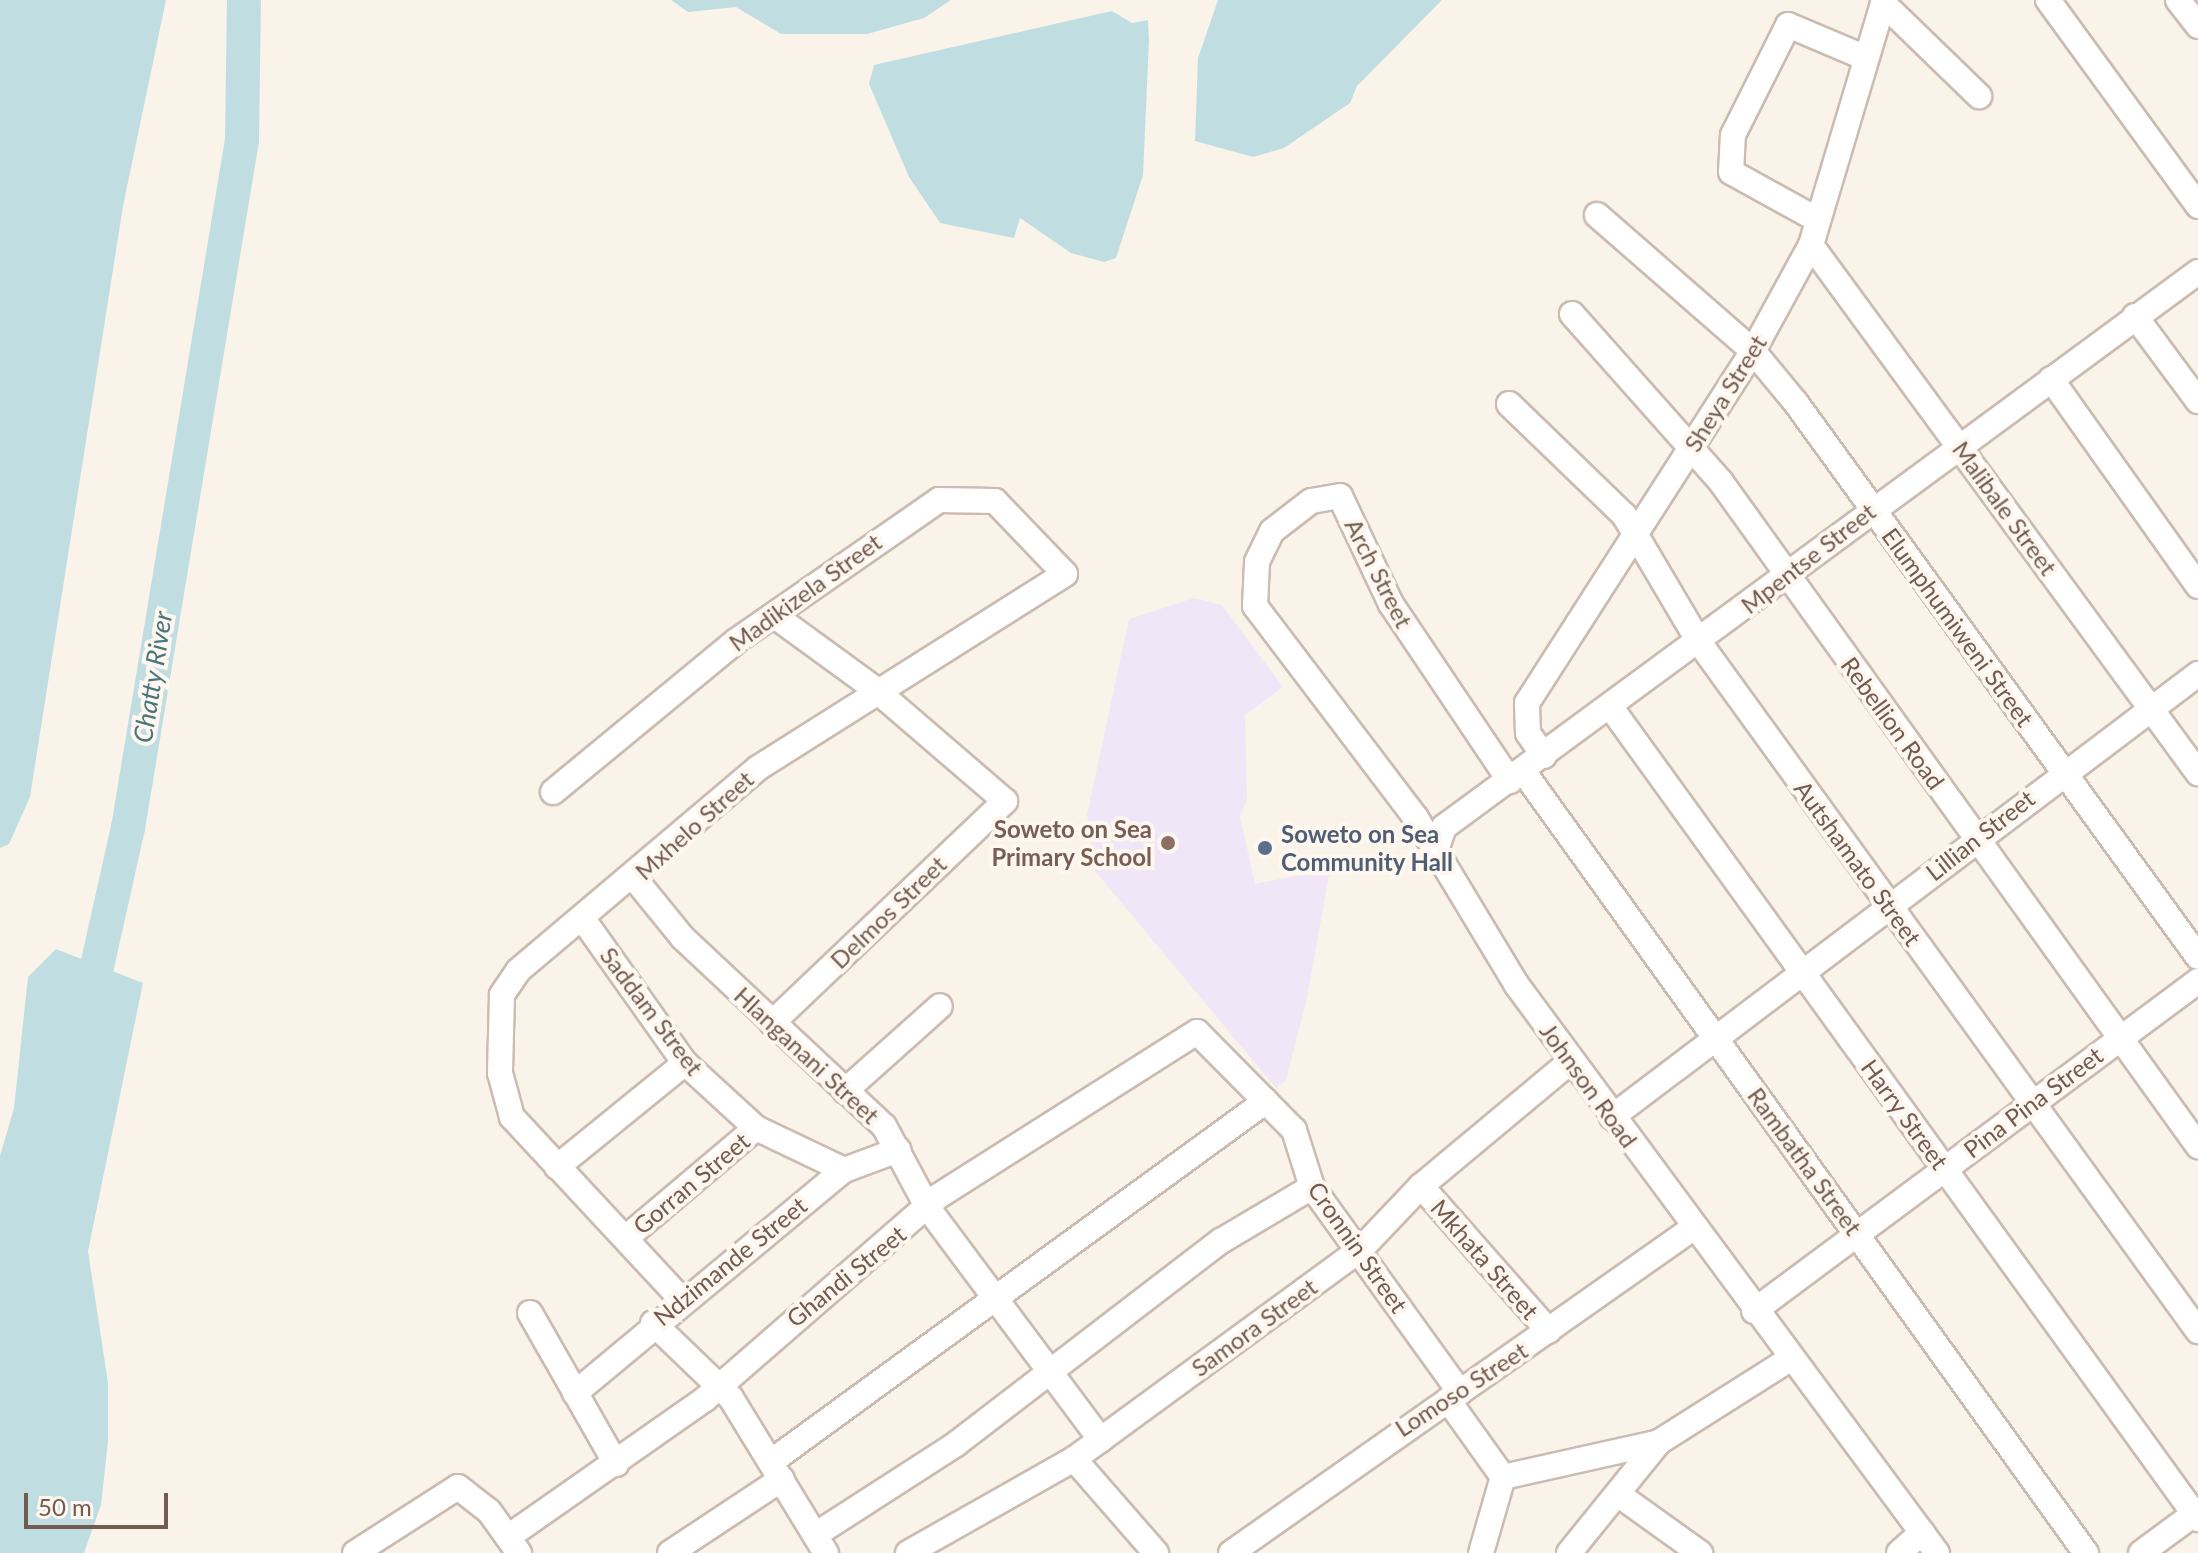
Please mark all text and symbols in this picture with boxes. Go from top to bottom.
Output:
street label: Sheya Street [1678,329,1772,457]
street label: Malibale Street [1947,435,2063,581]
street label: Mpentse Street [1735,497,1881,619]
street label: Arch Street [1339,514,1419,632]
street label: Elumphumiweni Street [1876,522,2040,732]
street label: Madikizela Street [723,527,887,657]
water label: Chatty River [127,609,179,745]
street label: Rebellion Road [1835,651,1951,795]
street label: Mxhelo Street [629,765,759,885]
street label: Autshamato Street [1789,775,1927,951]
street label: Lillian Street [1920,784,2040,886]
place label: Soweto on Sea Primary School [991,815,1152,871]
place label: Soweto on Sea Community Hall [1281,820,1453,876]
marker: Soweto on Sea Primary School [1159,834,1177,852]
marker: Soweto on Sea Community Hall [1256,839,1274,857]
street label: Delmos Street [824,850,952,974]
street label: Saddam Street [595,941,709,1081]
street label: Hlanganani Street [729,981,885,1129]
street label: Johnson Road [1534,1017,1644,1153]
street label: Pina Pina Street [1958,1040,2108,1164]
street label: Harry Street [1855,1053,1955,1175]
street label: Rambatha Street [1742,1082,1868,1240]
street label: Gorran Street [627,1126,755,1240]
street label: Cronnin Street [1302,1176,1414,1318]
street label: Ndzimande Street [648,1190,812,1332]
street label: Mkhata Street [1425,1193,1545,1325]
street label: Ghandi Street [781,1219,911,1333]
street label: Samora Street [1186,1272,1322,1382]
street label: Lomoso Street [1390,1336,1532,1442]
scale bar [28,1477,172,1527]
text: 50 m [38,1492,92,1521]

